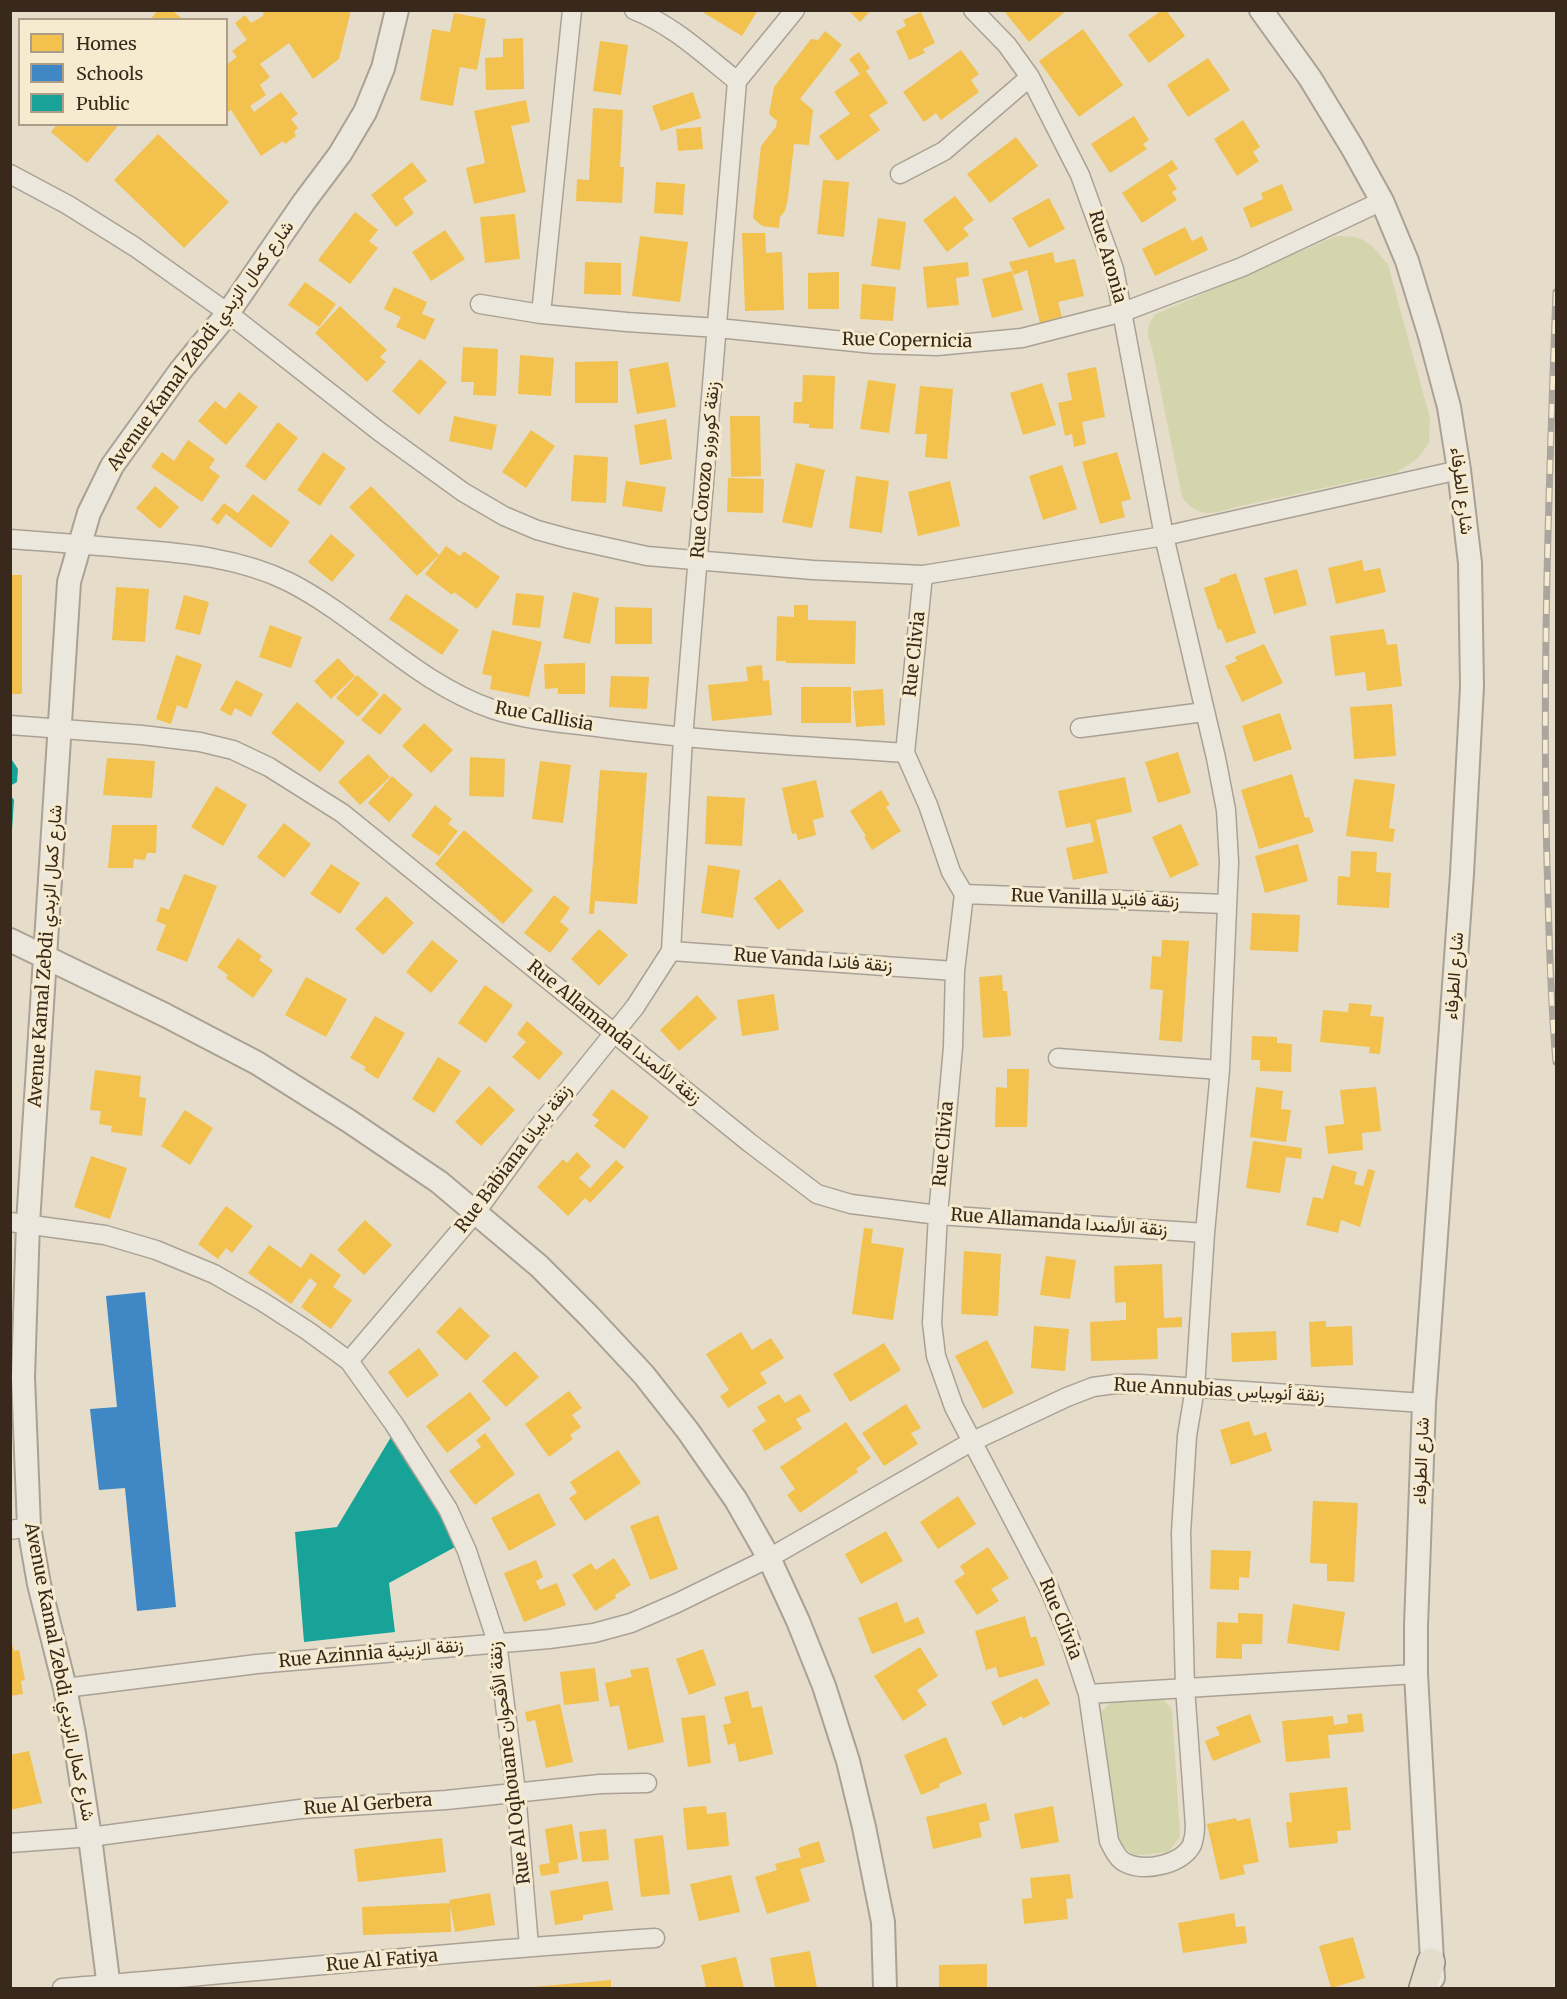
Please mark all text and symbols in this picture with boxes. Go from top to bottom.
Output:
legend [18,18,228,126]
text: Homes [76,32,137,55]
text: Schools [76,62,143,85]
text: Public [76,92,130,115]
street label: Rue Aronia [1083,208,1131,306]
street label: Avenue Kamal Zebdi شارع كمال الزبدي [103,217,299,475]
street label: Rue Copernicia [842,329,972,353]
street label: Rue Corozo زنقة كوروزو [687,380,725,560]
street label: شارع الطرفاء [1445,446,1477,536]
street label: Rue Clivia [900,610,930,698]
street label: Rue Callisia [493,698,595,736]
street label: Avenue Kamal Zebdi شارع كمال الزبدي [25,804,67,1108]
street label: Rue Vanilla زنقة فانيلا [1010,885,1180,913]
street label: شارع الطرفاء [1441,931,1469,1021]
street label: Rue Vanda زنقة فاندا [733,945,893,977]
street label: Rue Allamanda زنقة الألمندا [523,956,705,1110]
street label: Rue Babiana زنقة بابيانا [451,1081,577,1237]
street label: Rue Clivia [930,1100,958,1188]
street label: Rue Allamanda زنقة الألمندا [950,1205,1168,1241]
street label: Rue Annubias زنقة أنوبياس [1113,1375,1325,1407]
street label: شارع الطرفاء [1410,1417,1434,1505]
street label: Avenue Kamal Zebdi شارع كمال الزبدي [19,1521,99,1823]
street label: Rue Clivia [1034,1575,1086,1663]
street label: Rue Azinnia زنقة الزينية [278,1635,464,1673]
street label: Rue Al Oqhouane زنقة الأقحوان [484,1640,536,1886]
street label: Rue Al Gerbera [303,1790,433,1820]
street label: Rue Al Fatiya [325,1945,439,1977]

